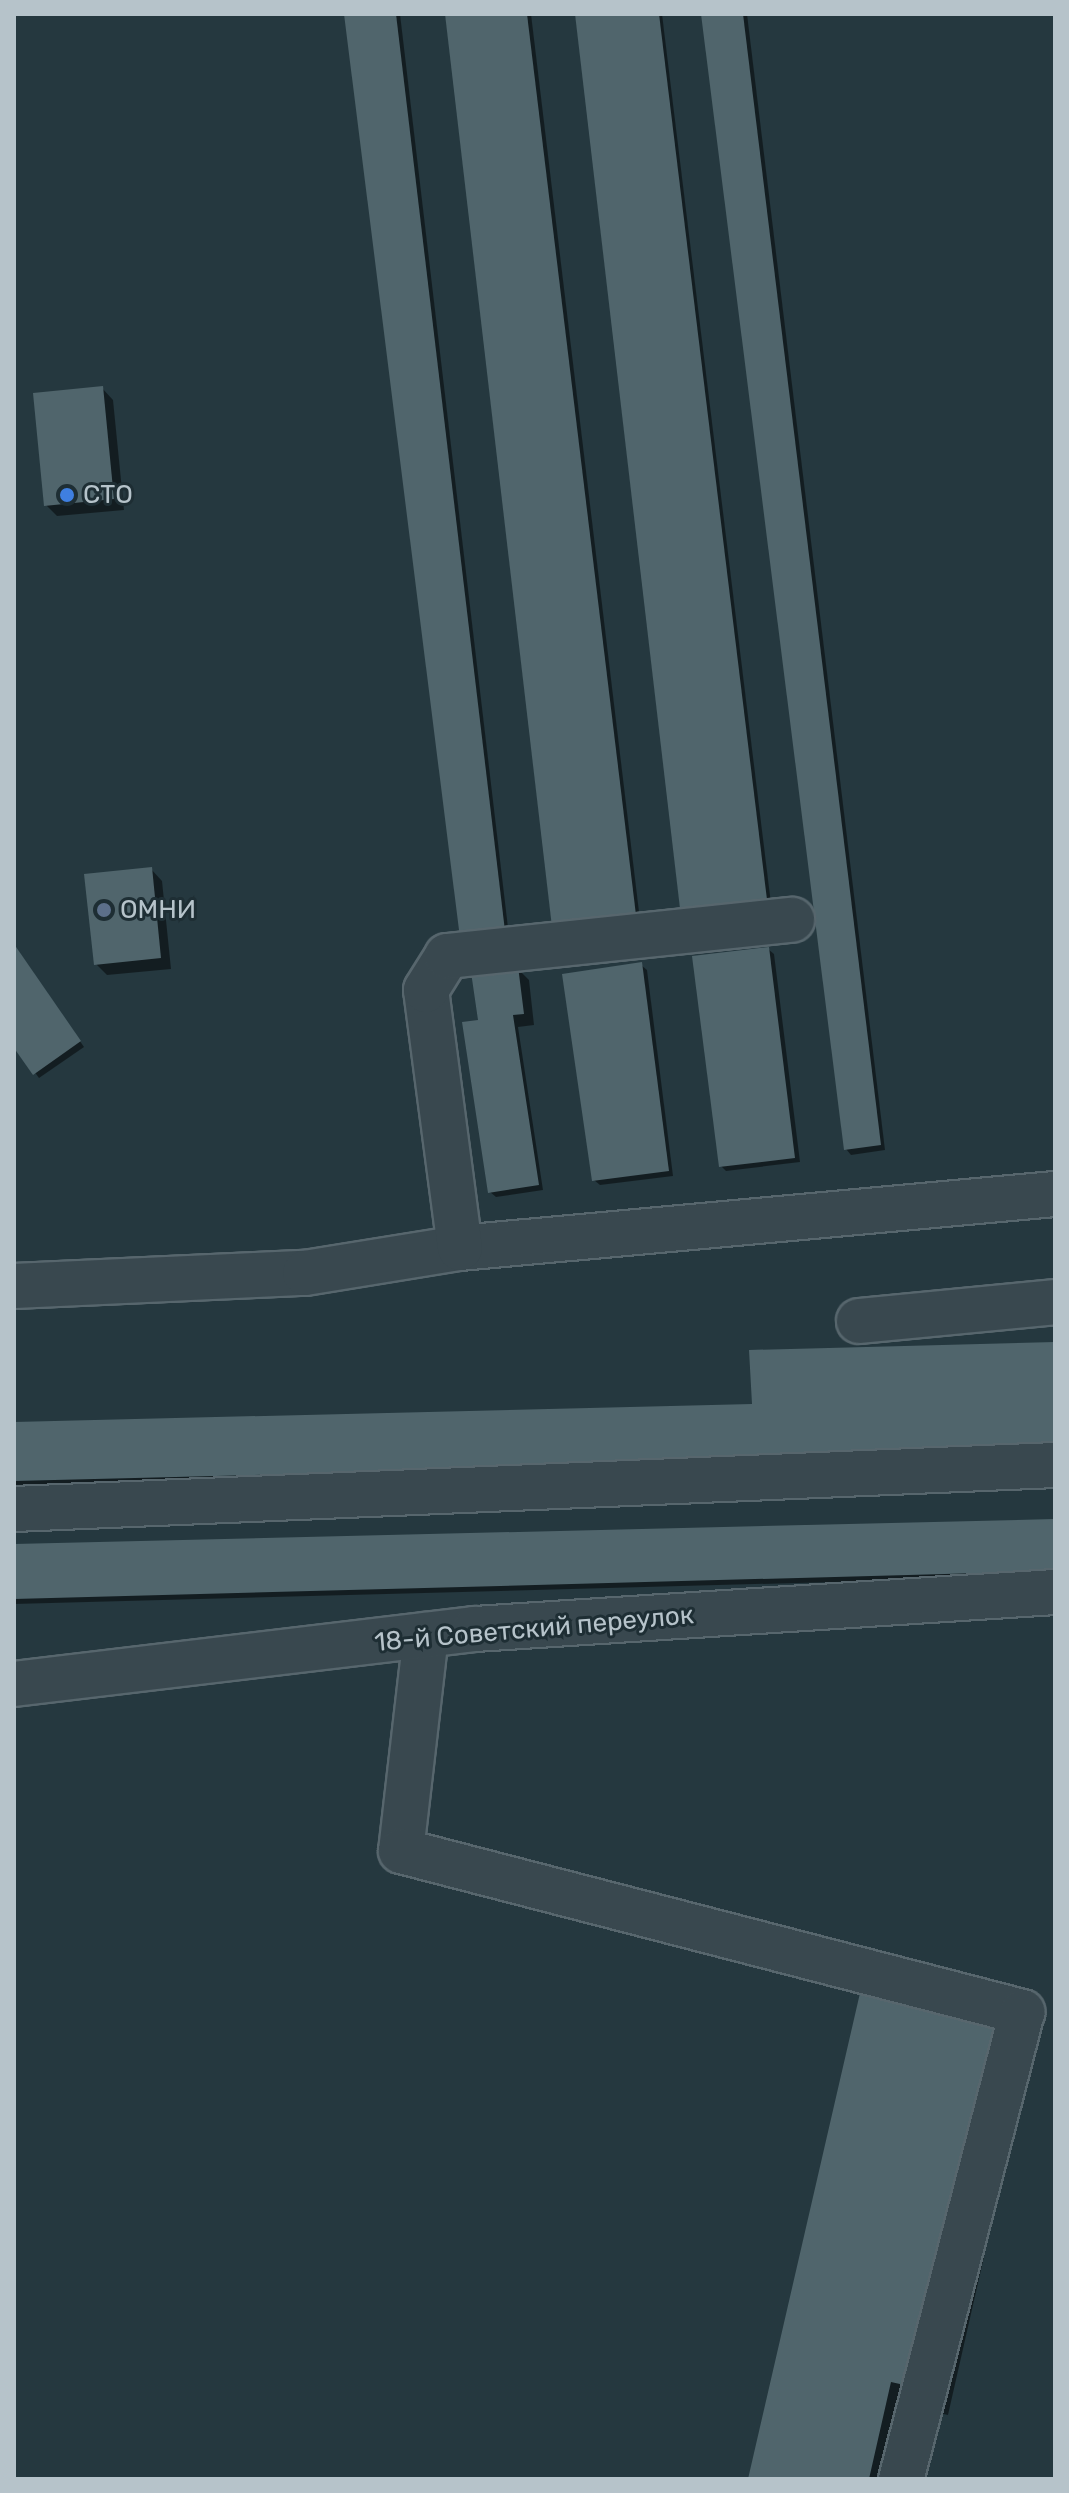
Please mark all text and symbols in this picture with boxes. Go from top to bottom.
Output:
place label: СТО [83,479,133,511]
marker: СТО [58,486,76,504]
place label: ОМНИ [120,894,196,926]
marker: ОМНИ [95,901,113,919]
street label: 18-й Советский переулок [373,1599,695,1659]

